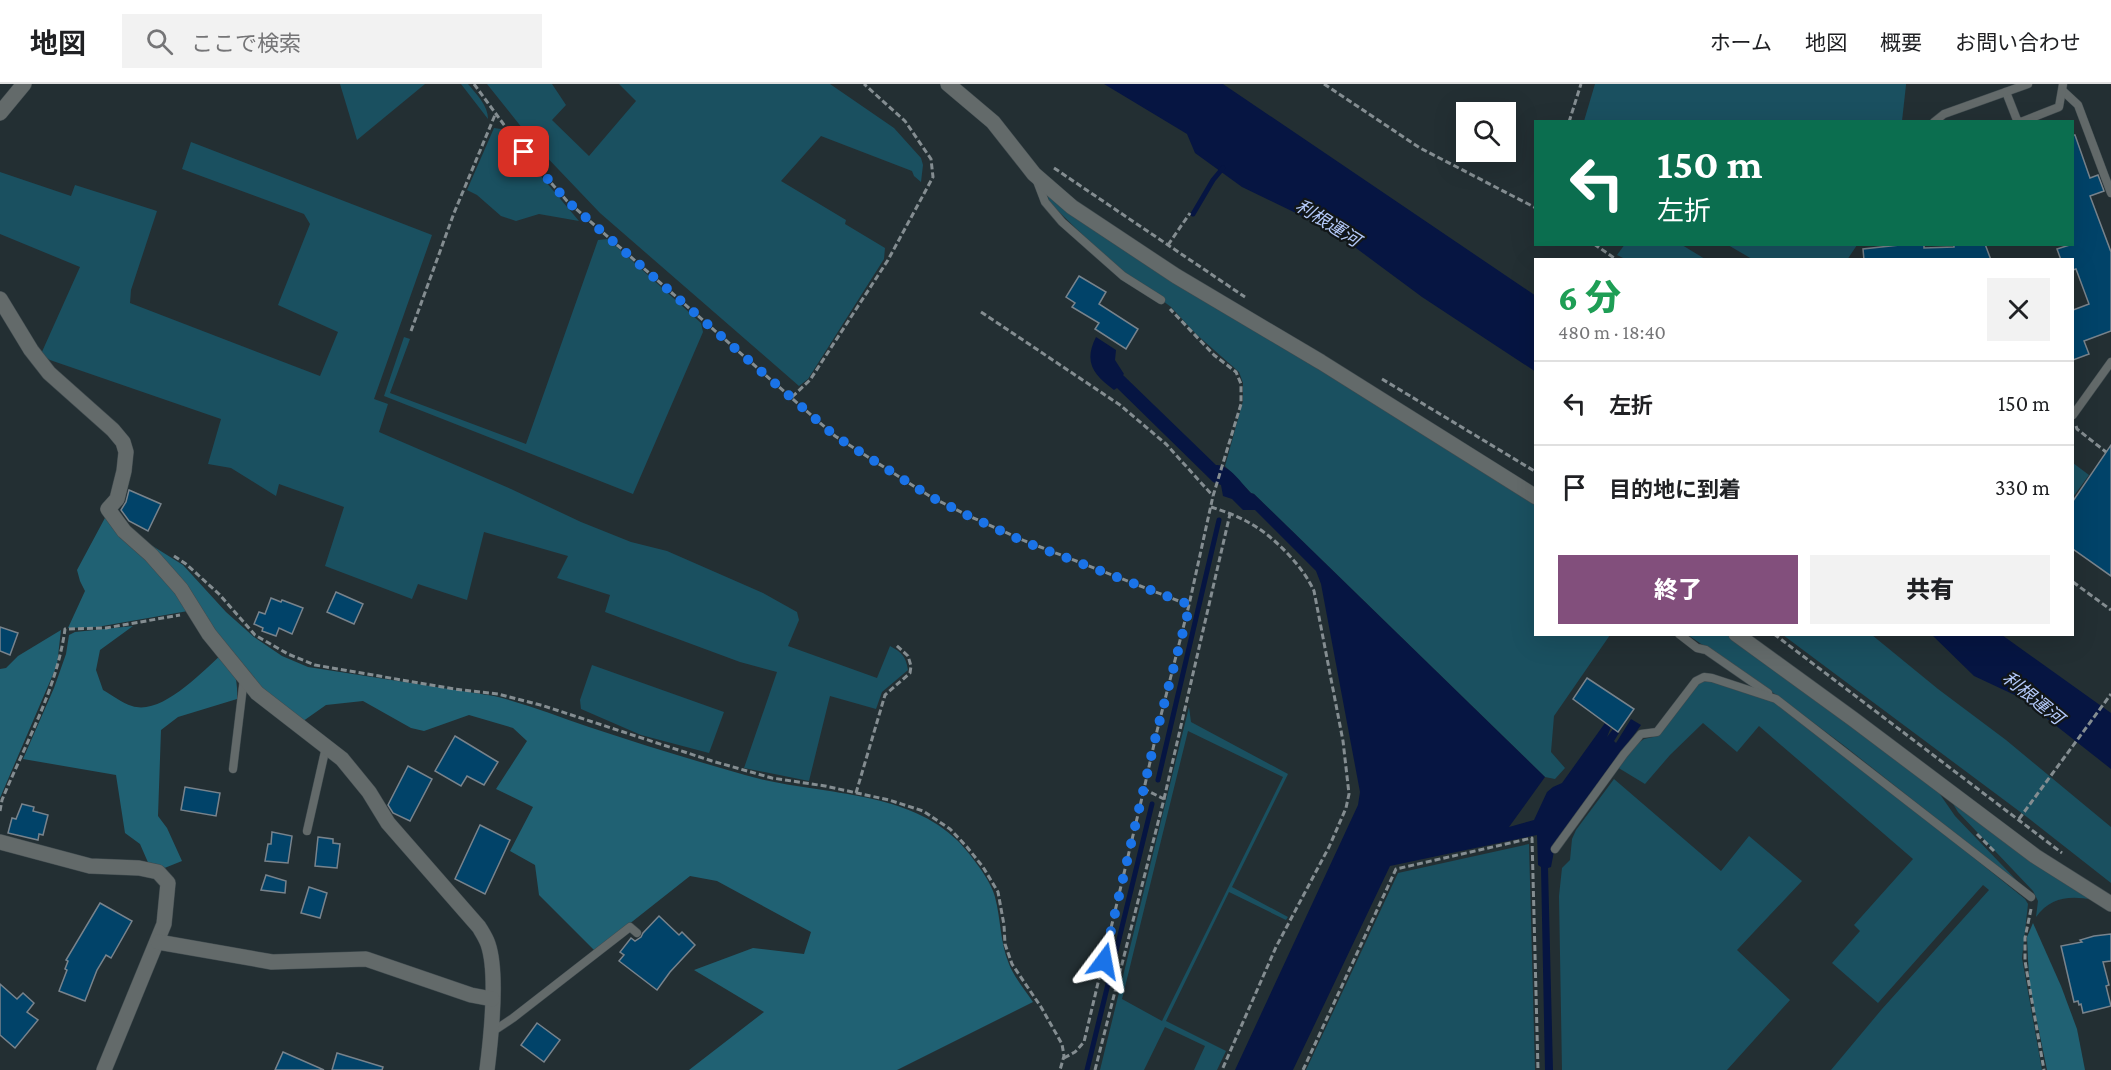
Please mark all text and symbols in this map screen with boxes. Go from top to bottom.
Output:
search box [122,14,542,68]
icon: search [143,25,176,58]
text: 地図 [30,28,86,59]
text: ここで検索 [191,31,301,56]
text: ホーム [1710,31,1772,55]
text: 地図 [1805,31,1847,55]
text: 概要 [1880,31,1922,55]
text: お問い合わせ [1955,31,2081,55]
map controls [1456,102,1516,162]
button: search [1456,102,1516,162]
pin [498,126,549,177]
icon: arrive [507,135,540,168]
text: 150 m [1657,140,1762,187]
icon: left [1558,144,1636,222]
water label: 利根運河 [1292,195,1366,252]
text: 左折 [1657,196,1711,226]
text: 6 分 [1558,278,1621,318]
button: close [1987,278,2050,341]
text: 480 m · 18:40 [1558,321,1666,343]
icon: left [1558,387,1591,420]
text: 150 m [1998,391,2050,416]
text: 左折 [1609,393,1653,418]
icon: arrive [1558,471,1591,504]
text: 330 m [1995,475,2050,500]
text: 目的地に到着 [1609,477,1741,502]
button: 終了 [1558,555,1798,624]
button: 共有 [1810,555,2050,624]
water label: 利根運河 [1999,668,2070,730]
position arrow [1072,929,1136,993]

